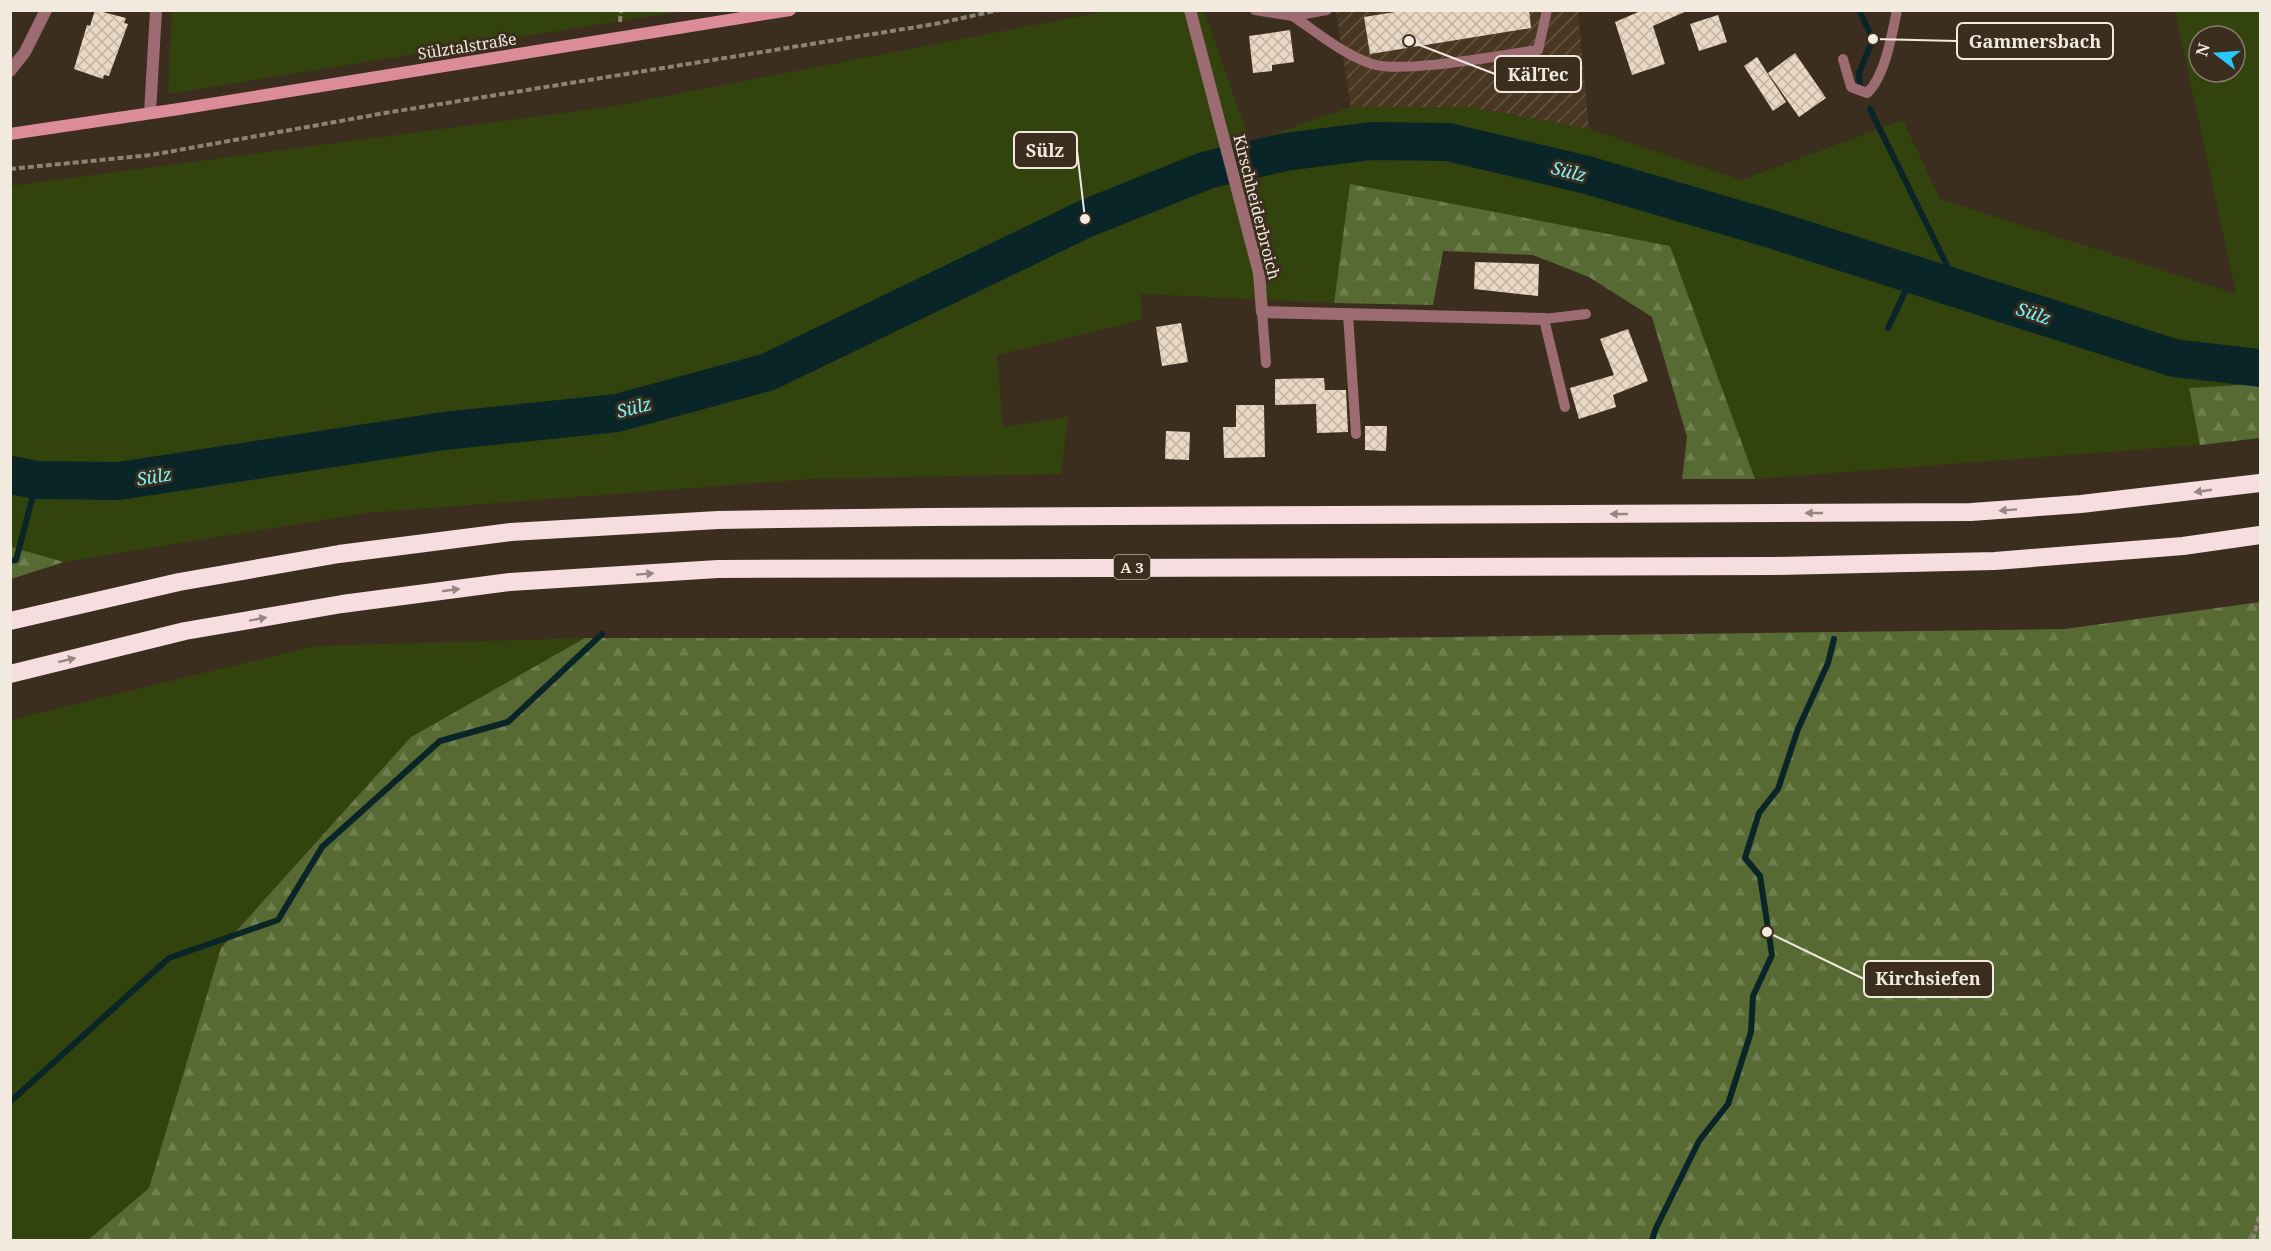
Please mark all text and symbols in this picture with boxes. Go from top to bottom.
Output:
callout: Gammersbach [1957,23,2113,59]
north arrow [2187,24,2247,84]
street label: Sülztalstraße [416,27,518,65]
text: Gammersbach [1969,29,2101,53]
text: N [2190,40,2215,59]
callout: KälTec [1495,56,1581,92]
text: KälTec [1507,62,1569,86]
callout: Sülz [1014,132,1077,168]
street label: Kirschheiderbroich [1228,132,1286,282]
text: Sülz [1026,138,1064,162]
water label: Sülz [1549,155,1589,187]
water label: Sülz [2014,296,2054,330]
water label: Sülz [614,391,654,423]
water label: Sülz [135,461,173,491]
one-way arrow [2193,487,2212,496]
one-way arrow [1999,505,2018,514]
one-way arrow [1804,508,1823,518]
one-way arrow [1609,509,1628,519]
road number: A 3 [1114,555,1150,579]
one-way arrow [635,569,654,579]
one-way arrow [441,585,460,595]
one-way arrow [248,614,267,623]
one-way arrow [58,655,76,665]
callout: Kirchsiefen [1864,961,1993,997]
text: Kirchsiefen [1875,966,1981,990]

